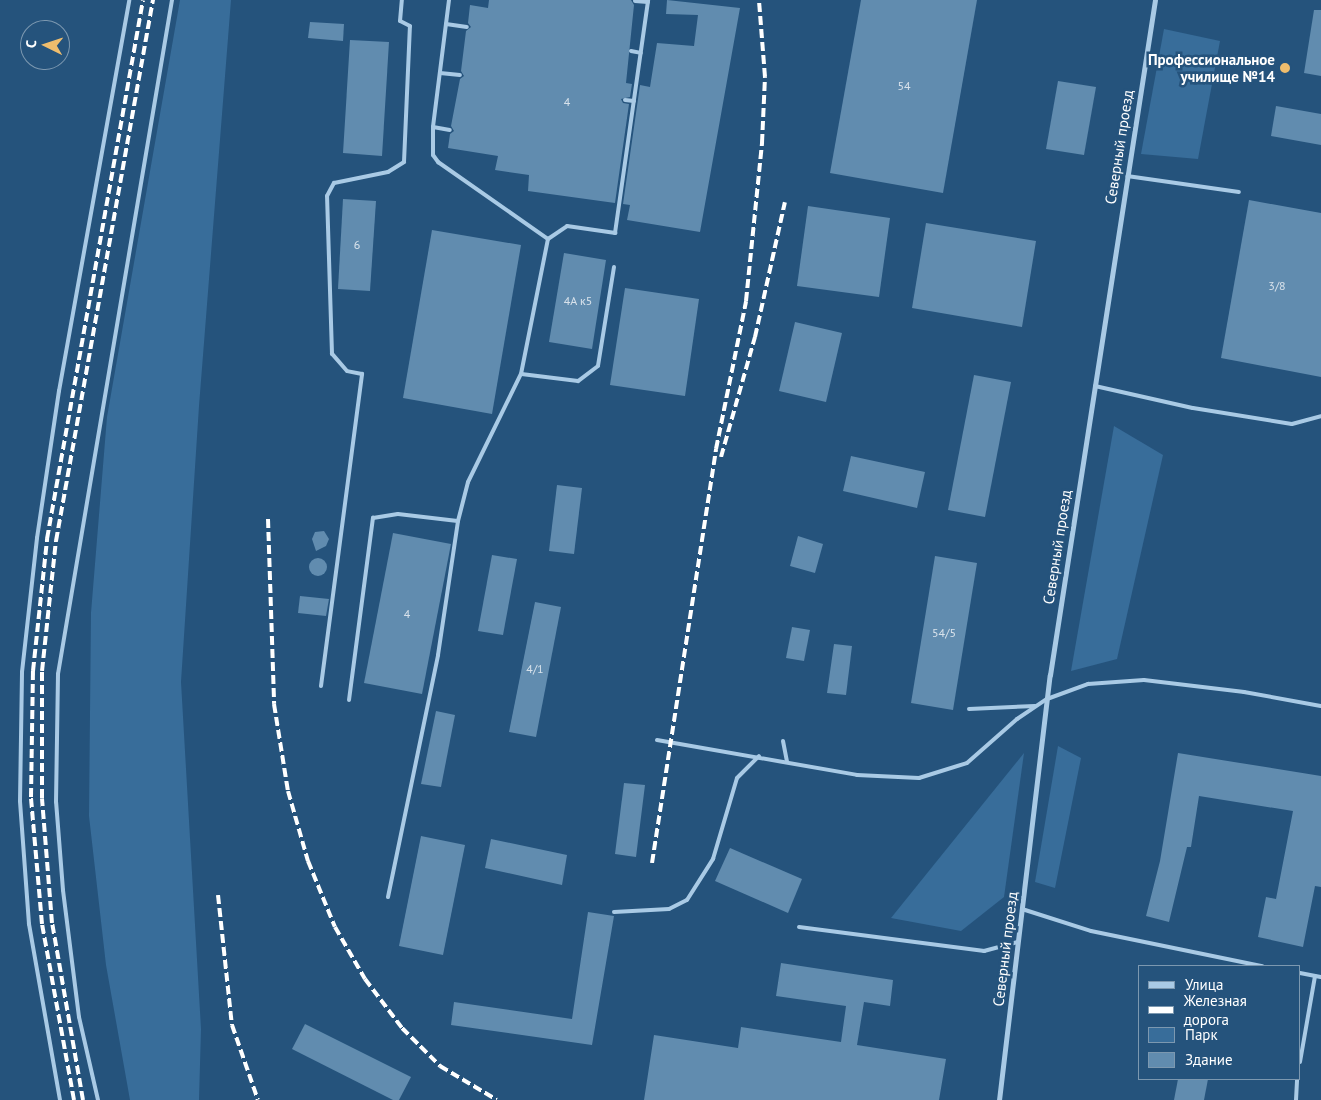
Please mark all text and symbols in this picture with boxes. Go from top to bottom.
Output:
north arrow [20,20,70,70]
text: С [22,39,40,49]
place label: Профессиональное училище №14 [1148,50,1275,85]
marker: Профессиональное училище №14 [1279,62,1291,74]
house number: 54 [897,79,911,93]
street label: Северный проезд [1101,89,1137,205]
house number: 4 [564,95,570,109]
house number: 6 [354,238,360,252]
house number: 3/8 [1268,279,1286,293]
house number: 4А к5 [563,294,593,308]
street label: Северный проезд [1039,489,1075,605]
house number: 4 [404,607,410,621]
house number: 54/5 [932,626,956,640]
house number: 4/1 [526,662,544,676]
street label: Северный проезд [989,891,1021,1007]
legend [1138,965,1301,1080]
text: Улица [1185,975,1223,994]
text: Железная дорога [1184,991,1247,1029]
text: Парк [1185,1025,1218,1044]
text: Здание [1185,1050,1233,1069]

